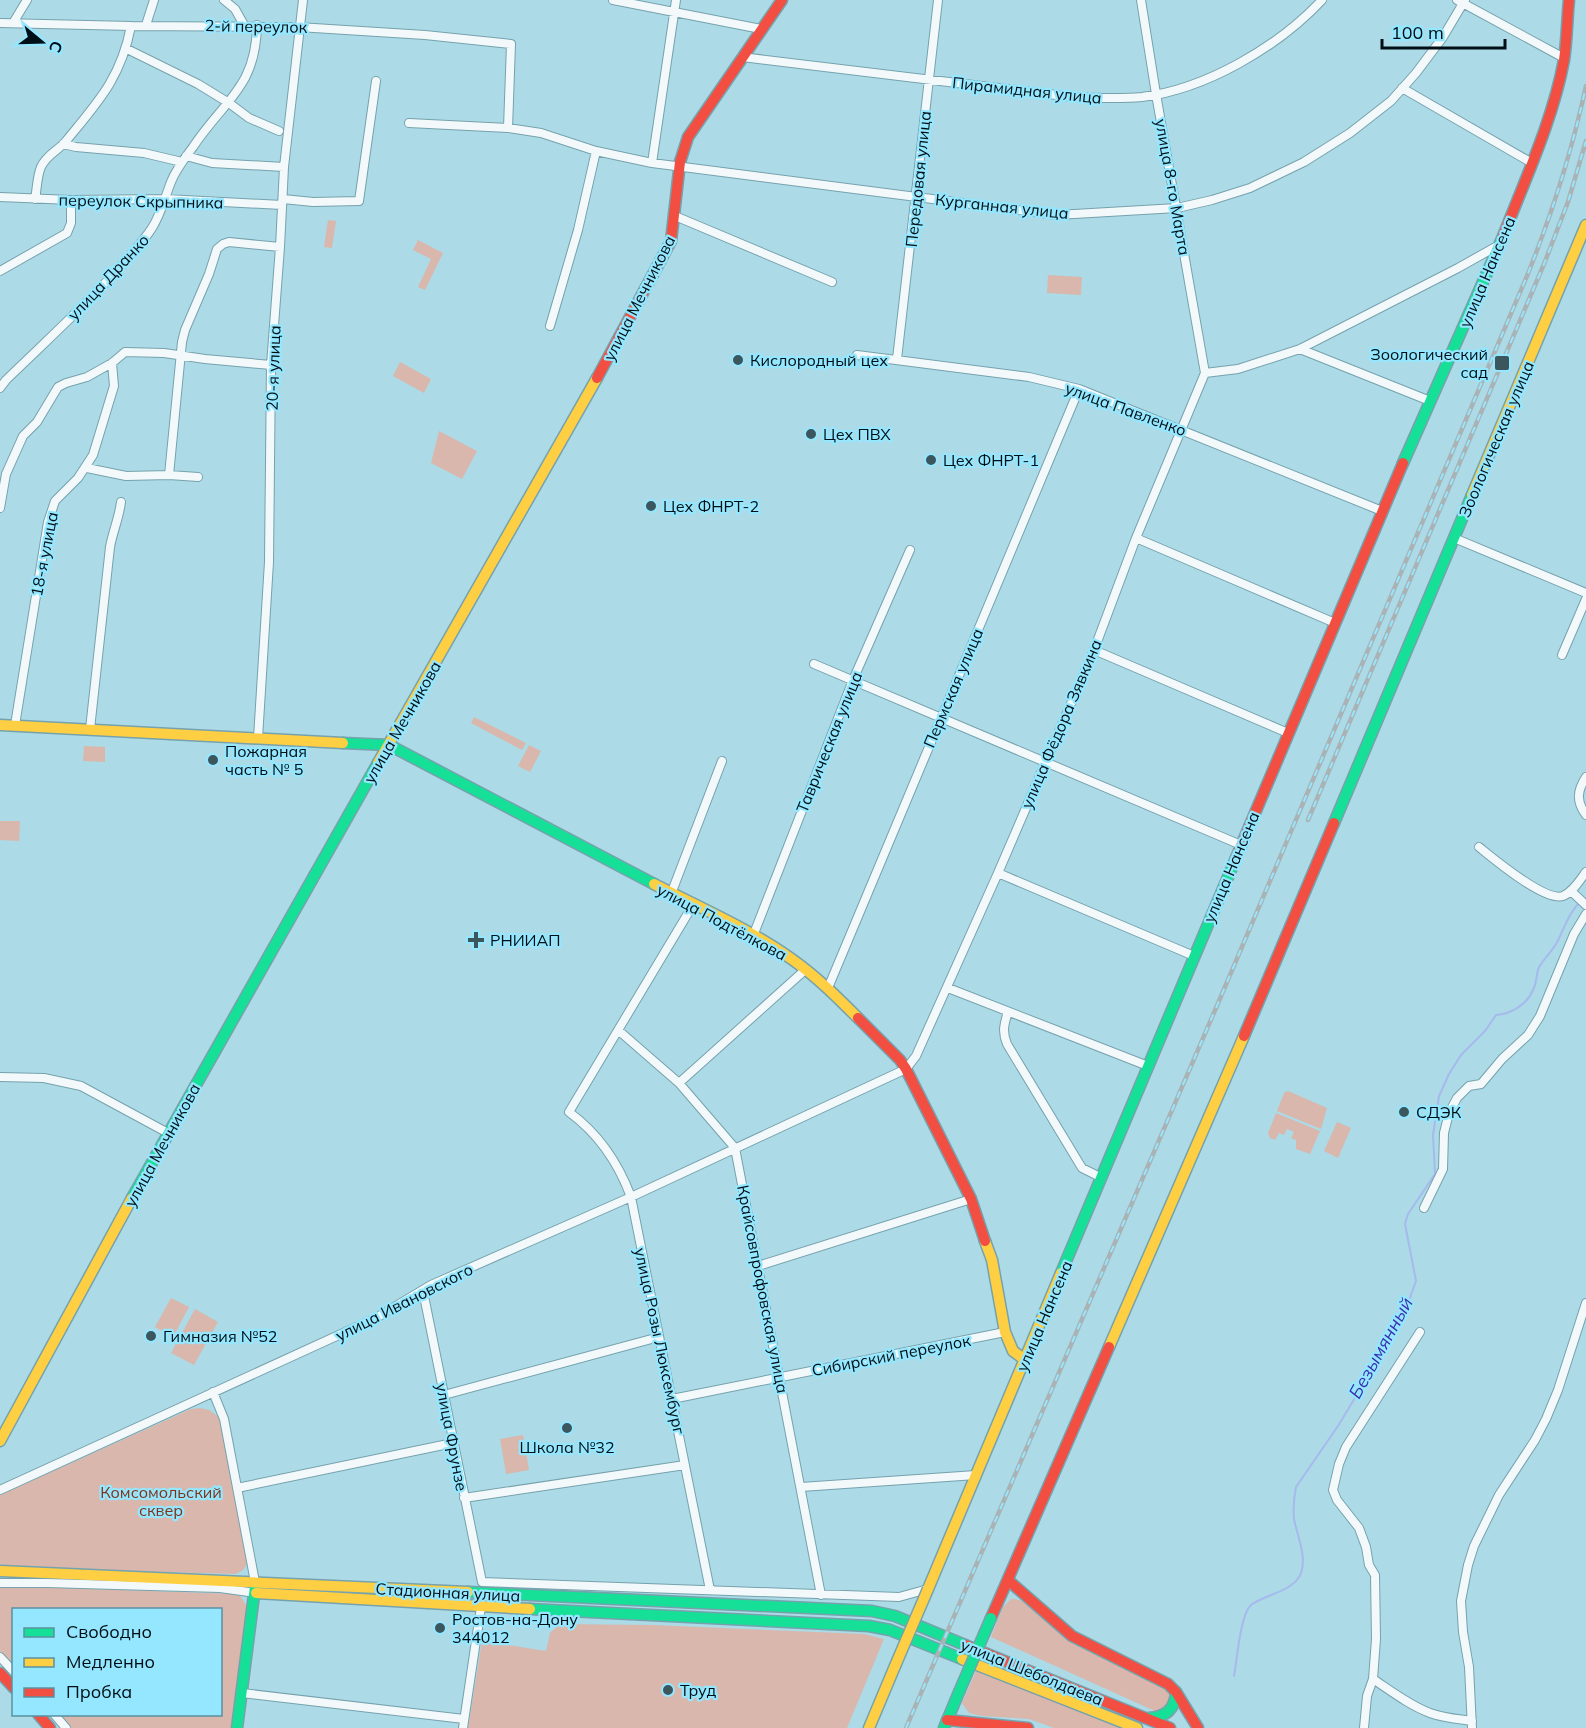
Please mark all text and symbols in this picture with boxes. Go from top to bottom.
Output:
north arrow [12,12,72,72]
scale bar [1382,12,1505,50]
street label: 2-й переулок [205,15,308,37]
text: 100 m [1391,21,1444,44]
text: С [45,38,67,55]
street label: Пирамидная улица [951,72,1103,108]
street label: Передовая улица [901,110,935,248]
street label: улица 8-го Марта [1151,117,1195,257]
street label: Курганная улица [934,189,1070,223]
street label: переулок Скрыпника [58,190,224,212]
street label: улица Нансена [1455,213,1519,331]
street label: улица Дранко [63,230,153,324]
street label: улица Мечникова [599,232,679,364]
street label: 20-я улица [262,325,284,411]
place label: Зоологический сад [1370,344,1488,382]
place label: Кислородный цех [750,350,888,370]
marker: Кислородный цех [731,353,745,367]
marker: Зоологический сад [1493,354,1511,372]
street label: Зоологическая улица [1454,358,1538,520]
street label: улица Павленко [1063,378,1189,440]
place label: Цех ПВХ [823,424,891,444]
marker: Цех ПВХ [804,427,818,441]
place label: Цех ФНРТ-1 [943,450,1039,470]
marker: Цех ФНРТ-1 [924,453,938,467]
place label: Цех ФНРТ-2 [663,496,759,516]
marker: Цех ФНРТ-2 [644,499,658,513]
street label: 18-я улица [26,510,62,598]
street label: Пермская улица [919,625,987,751]
street label: улица Фёдора Зявкина [1016,636,1106,812]
street label: улица Мечникова [359,657,445,787]
street label: Таврическая улица [792,669,866,815]
place label: Пожарная часть № 5 [225,741,307,779]
marker: Пожарная часть № 5 [206,753,220,767]
street label: улица Нансена [1199,808,1263,926]
street label: улица Подтёлкова [654,879,790,965]
place label: РНИИАП [490,930,561,950]
marker: РНИИАП [467,931,485,949]
street label: улица Мечникова [120,1080,204,1210]
place label: СДЭК [1416,1102,1462,1122]
marker: СДЭК [1397,1105,1411,1119]
street label: Крайсовпрофовская улица [733,1183,793,1395]
street label: улица Розы Люксембург [630,1246,690,1436]
street label: улица Нансена [1012,1257,1076,1375]
street label: улица Ивановского [332,1259,476,1345]
water label: Безымянный [1343,1293,1418,1402]
place label: Гимназия №52 [163,1326,277,1346]
marker: Гимназия №52 [144,1329,158,1343]
street label: Сибирский переулок [810,1330,972,1380]
street label: улица Фрунзе [432,1381,472,1493]
marker: Школа №32 [560,1421,574,1435]
place label: Школа №32 [520,1437,614,1457]
park label: Комсомольский сквер [100,1482,222,1520]
street label: Стадионная улица [375,1578,521,1606]
legend [12,1608,222,1716]
place label: Ростов-на-Дону 344012 [452,1609,578,1647]
text: Свободно [66,1620,152,1643]
marker: Ростов-на-Дону 344012 [433,1621,447,1635]
street label: улица Шеболдаева [958,1634,1106,1710]
text: Медленно [66,1650,155,1673]
text: Пробка [66,1680,132,1703]
place label: Труд [680,1680,717,1700]
marker: Труд [661,1683,675,1697]

